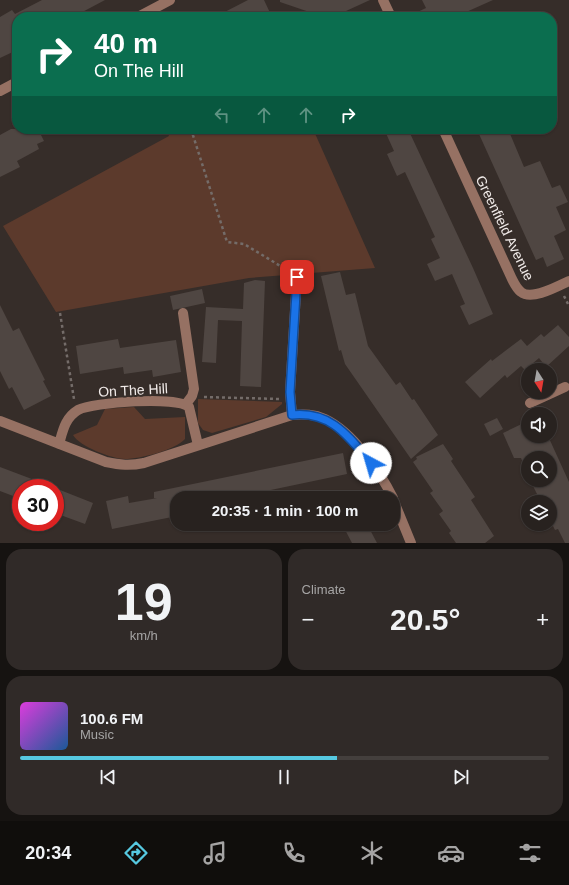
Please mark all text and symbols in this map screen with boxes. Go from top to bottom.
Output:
icon: right [28,28,80,80]
text: 40 m [94,28,158,59]
text: On The Hill [94,61,184,81]
icon: left [211,104,233,126]
icon: ahead [253,104,275,126]
icon: ahead [295,104,317,126]
icon: right [337,104,359,126]
street label: Greenfield Avenue [473,173,537,283]
pin [280,260,314,294]
icon: arrive [286,266,308,288]
north arrow [521,363,557,399]
map controls [521,363,557,531]
street label: On The Hill [98,380,168,400]
button: sound [521,407,557,443]
position arrow [350,442,392,484]
button: search [521,451,557,487]
speed limit sign: 30 [12,479,64,531]
button: layers [521,495,557,531]
text: 20:35 · 1 min · 100 m [212,502,358,519]
text: 19 [115,573,173,631]
text: Climate [302,582,346,597]
text: 20.5° [390,603,460,636]
text: − [302,607,314,632]
text: + [536,607,549,632]
text: km/h [130,628,158,643]
text: 100.6 FM [80,710,143,727]
text: Music [80,727,114,742]
icon: previous [97,766,119,788]
icon: pause [273,766,295,788]
icon: next [450,766,472,788]
icon: directions [122,839,150,867]
icon: music [201,839,229,867]
icon: phone [280,839,308,867]
icon: climate [358,839,386,867]
icon: car [437,839,465,867]
icon: filters [516,839,544,867]
text: 20:34 [25,843,71,863]

